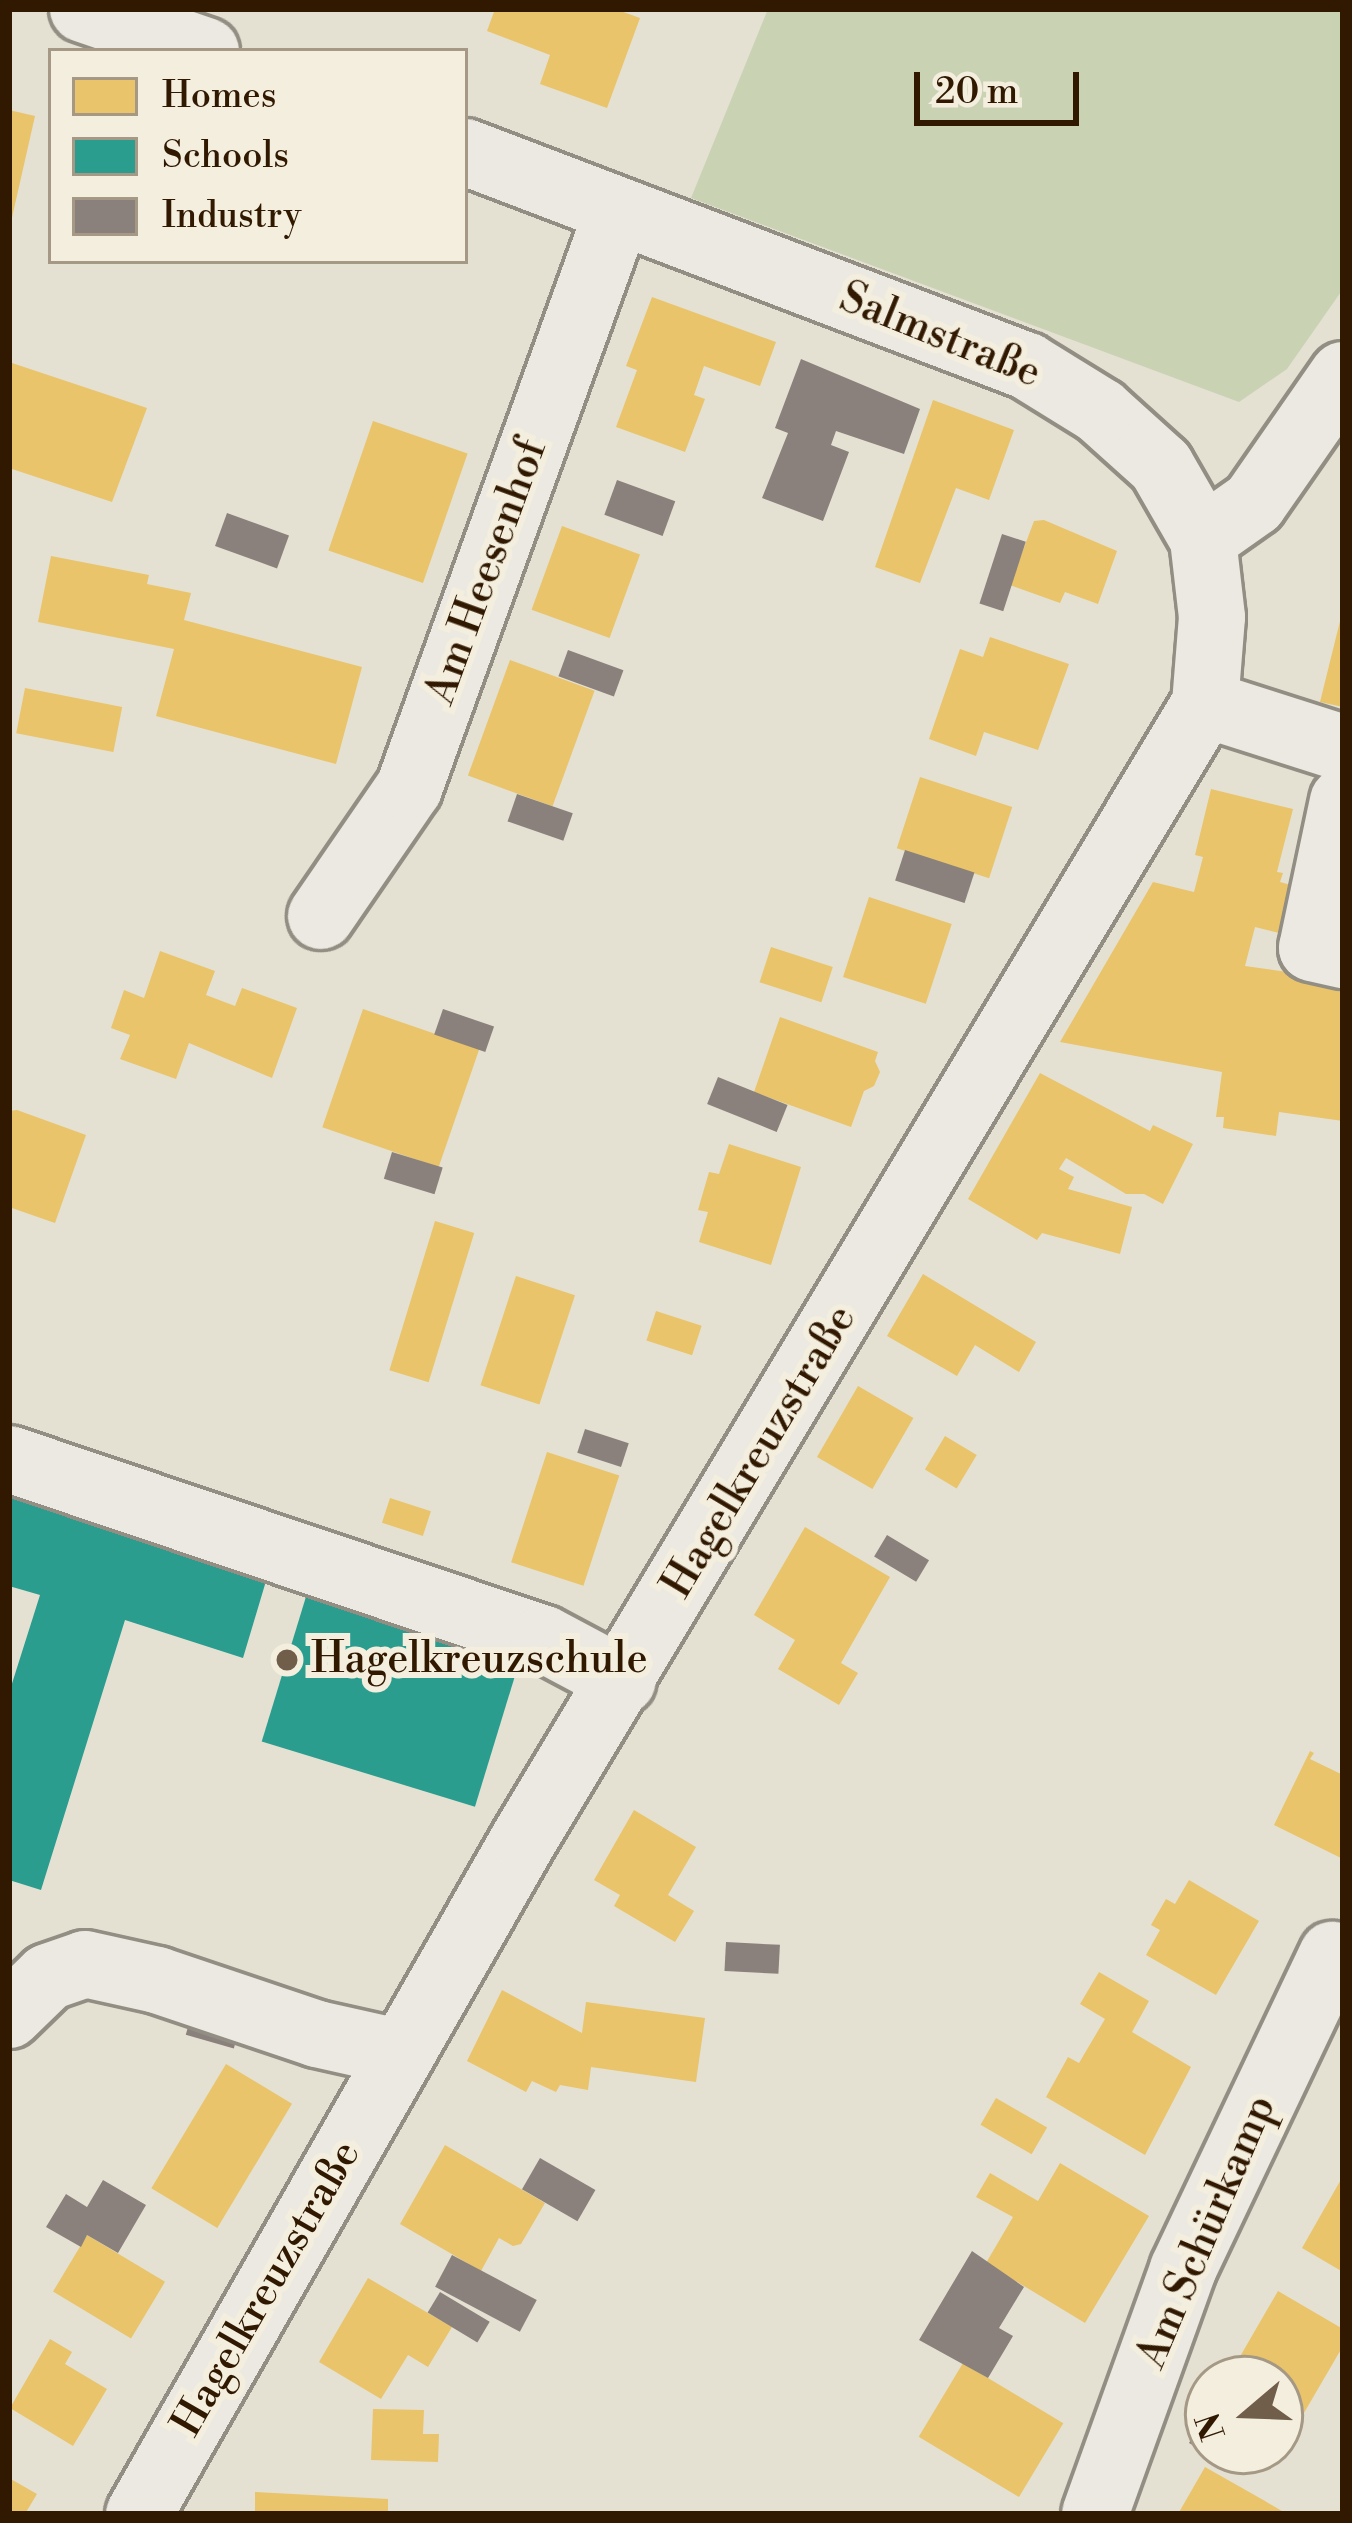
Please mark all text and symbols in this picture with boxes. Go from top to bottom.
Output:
legend [48,48,468,264]
scale bar [920,48,1085,122]
text: 20 m [935,70,1018,115]
text: Homes [162,74,277,119]
text: Schools [162,134,289,179]
text: Industry [162,194,301,239]
street label: Salmstraße [832,273,1048,399]
street label: Am Heesenhof [416,433,558,711]
street label: Hagelkreuzstraße [653,1297,867,1607]
place label: Hagelkreuzschule [311,1635,648,1685]
marker: Hagelkreuzschule [274,1647,300,1673]
street label: Am Schürkamp [1127,2088,1287,2376]
street label: Hagelkreuzstraße [162,2132,372,2446]
north arrow [1184,2355,1304,2475]
text: N [1189,2407,1236,2445]

